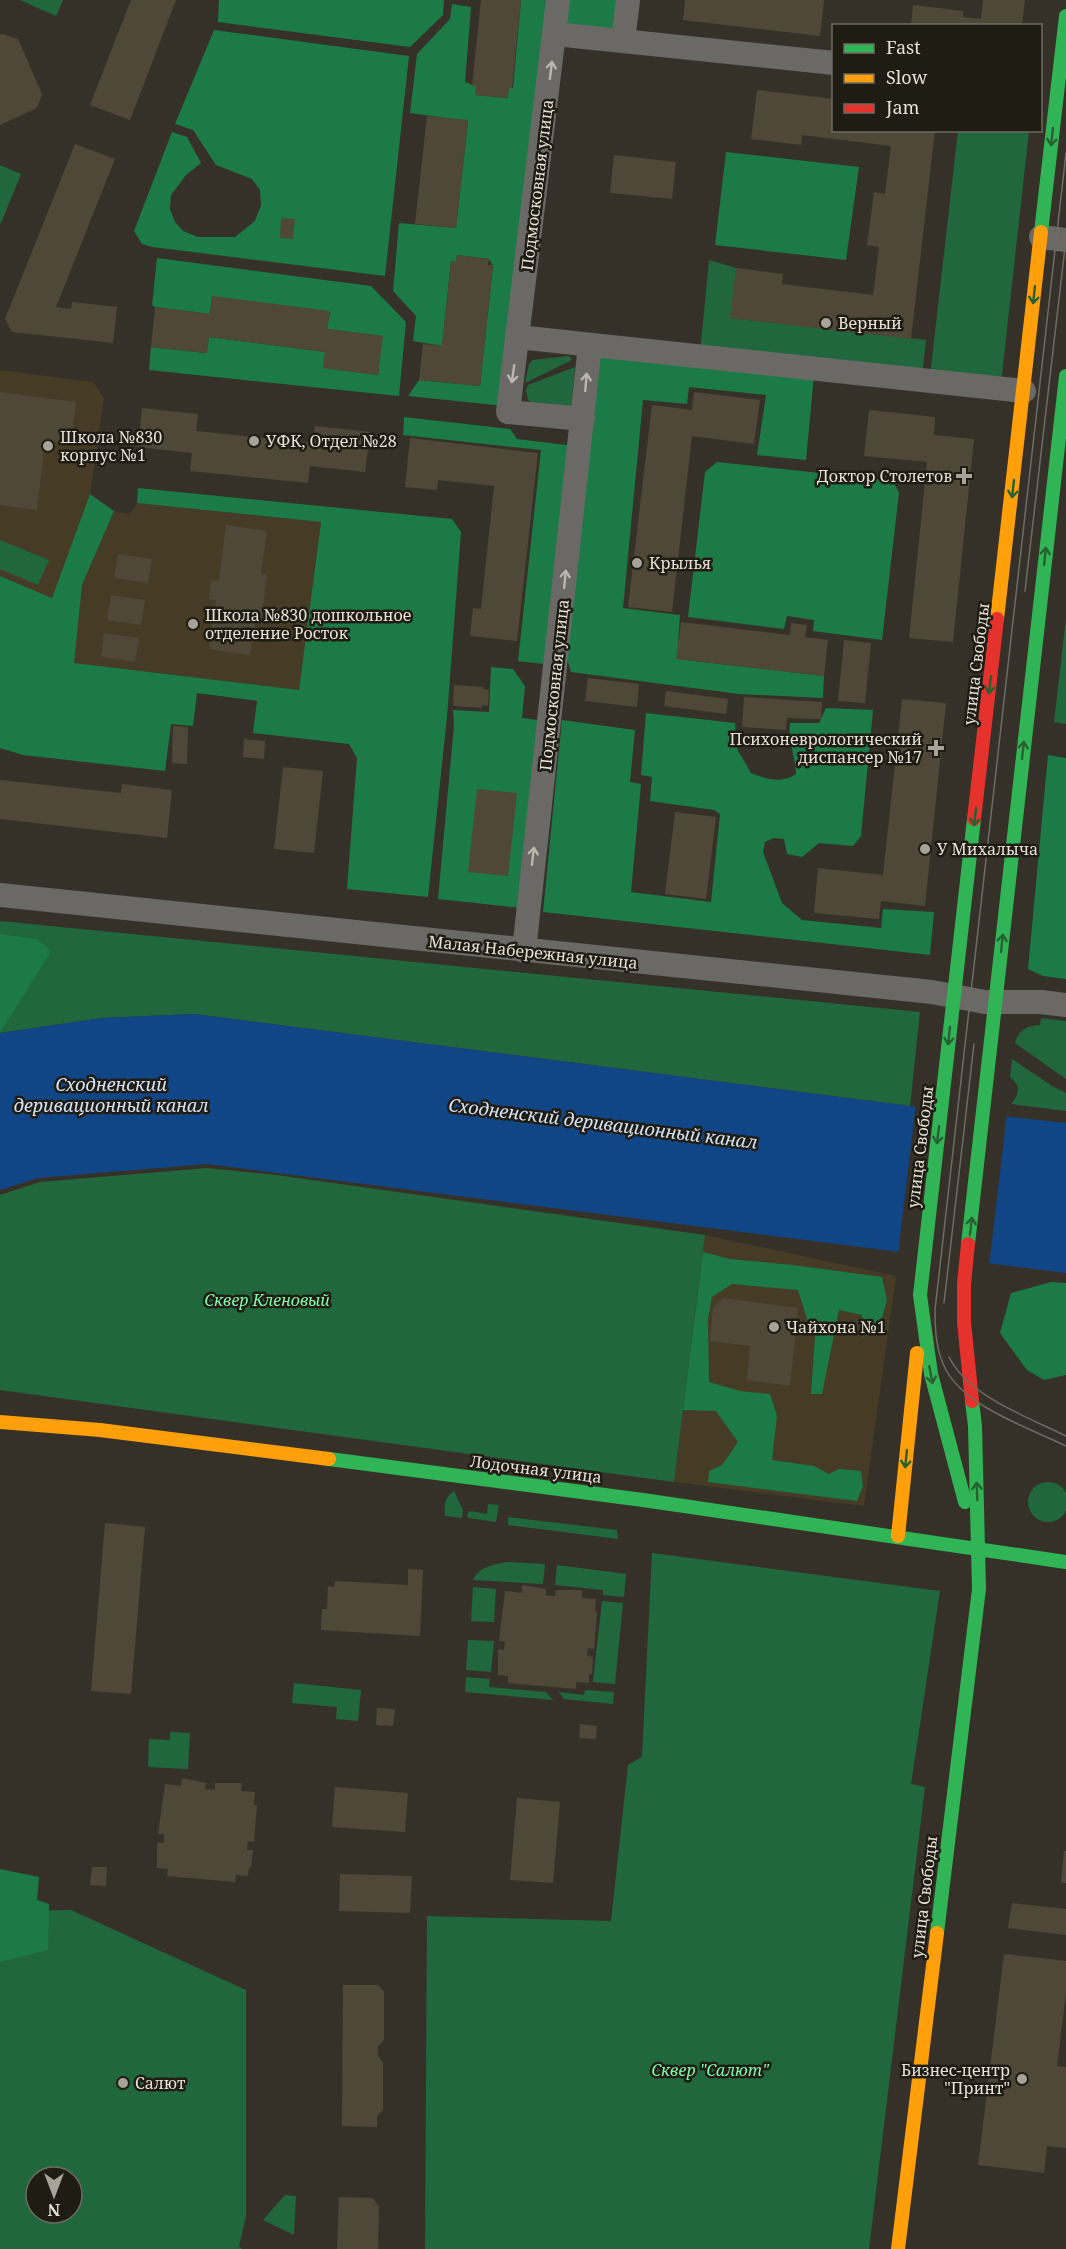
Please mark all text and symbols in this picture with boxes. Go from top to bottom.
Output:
legend [832,24,1042,132]
text: Fast [886,35,921,59]
one-way arrow [545,61,556,81]
text: Slow [886,65,928,89]
text: Jam [885,95,920,119]
street label: Подмосковная улица [516,98,558,272]
one-way arrow [1047,126,1058,146]
one-way arrow [1028,285,1039,304]
place label: Верный [838,312,902,334]
marker: Верный [819,316,833,330]
one-way arrow [508,364,519,384]
one-way arrow [581,373,592,392]
place label: Школа №830 корпус №1 [60,426,162,466]
place label: УФК, Отдел №28 [266,430,397,452]
marker: УФК, Отдел №28 [247,434,261,448]
marker: Школа №830 корпус №1 [41,439,55,453]
place label: Доктор Столетов [817,465,952,487]
marker: Доктор Столетов [957,469,971,483]
one-way arrow [1007,478,1018,498]
one-way arrow [1040,546,1051,566]
place label: Крылья [649,552,711,574]
marker: Крылья [630,556,644,570]
one-way arrow [560,569,571,589]
street label: Подмосковная улица [534,598,574,772]
street label: улица Свободы [958,602,994,726]
place label: Школа №830 дошкольное отделение Росток [205,604,411,644]
marker: Школа №830 дошкольное отделение Росток [186,617,200,631]
one-way arrow [985,674,996,694]
place label: Психоневрологический диспансер №17 [730,728,922,768]
marker: Психоневрологический диспансер №17 [927,739,945,757]
one-way arrow [1018,740,1029,760]
one-way arrow [969,806,980,826]
place label: У Михалыча [937,838,1038,860]
marker: У Михалыча [918,842,932,856]
one-way arrow [528,846,539,866]
street label: Малая Набережная улица [427,930,639,974]
one-way arrow [996,934,1007,954]
one-way arrow [943,1026,954,1046]
water label: Сходненский деривационный канал [14,1072,209,1117]
street label: улица Свободы [902,1085,938,1209]
water label: Сходненский деривационный канал [447,1092,759,1154]
one-way arrow [932,1124,943,1144]
one-way arrow [966,1217,977,1237]
park label: Сквер Кленовый [204,1289,330,1311]
place label: Чайхона №1 [786,1316,886,1338]
marker: Чайхона №1 [767,1320,781,1334]
one-way arrow [926,1364,937,1384]
one-way arrow [900,1448,911,1468]
street label: Лодочная улица [469,1450,603,1488]
one-way arrow [971,1482,983,1502]
street label: улица Свободы [906,1835,942,1959]
park label: Сквер "Салют" [651,2059,770,2081]
place label: Бизнес-центр "Принт" [901,2059,1010,2099]
place label: Салют [135,2072,186,2094]
marker: Бизнес-центр "Принт" [1015,2072,1029,2086]
marker: Салют [116,2076,130,2090]
north arrow [24,2165,84,2225]
text: N [47,2199,60,2221]

